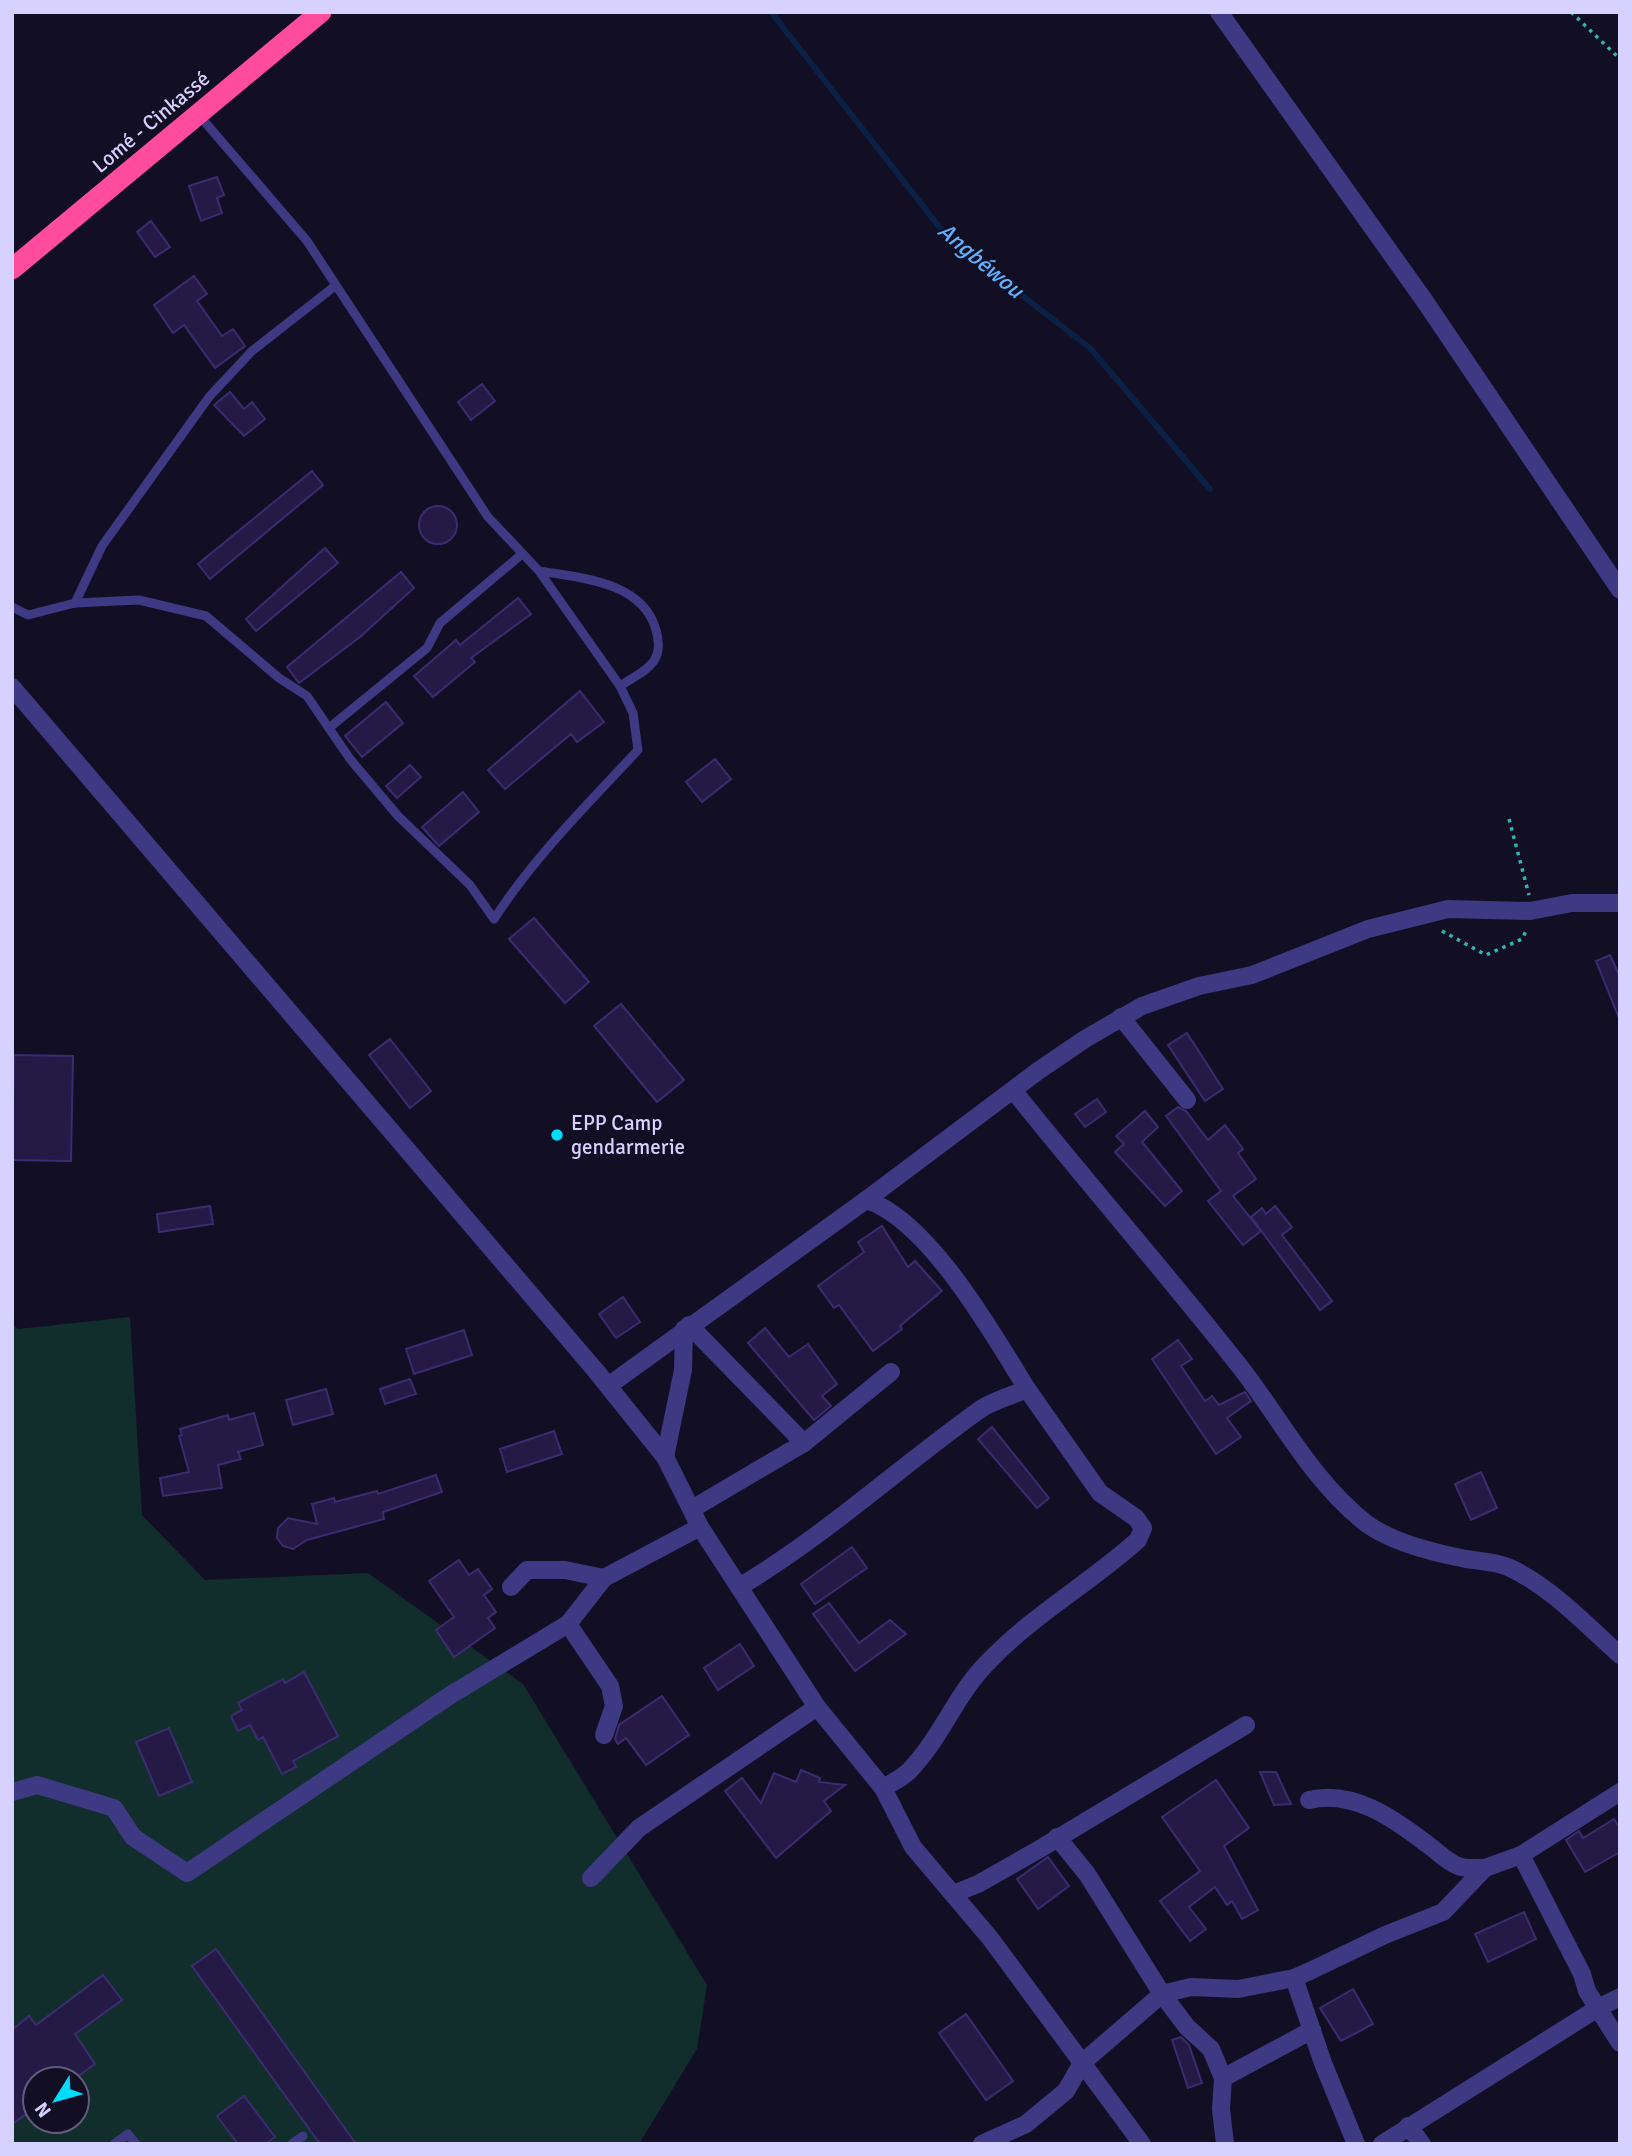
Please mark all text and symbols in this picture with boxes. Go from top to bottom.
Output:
street label: Lomé - Cinkassé [87,65,215,179]
water label: Angbéwou [932,216,1031,305]
place label: EPP Camp gendarmerie [571,1110,685,1160]
marker: EPP Camp gendarmerie [549,1127,565,1143]
north arrow [21,2065,91,2135]
text: N [30,2097,57,2122]

